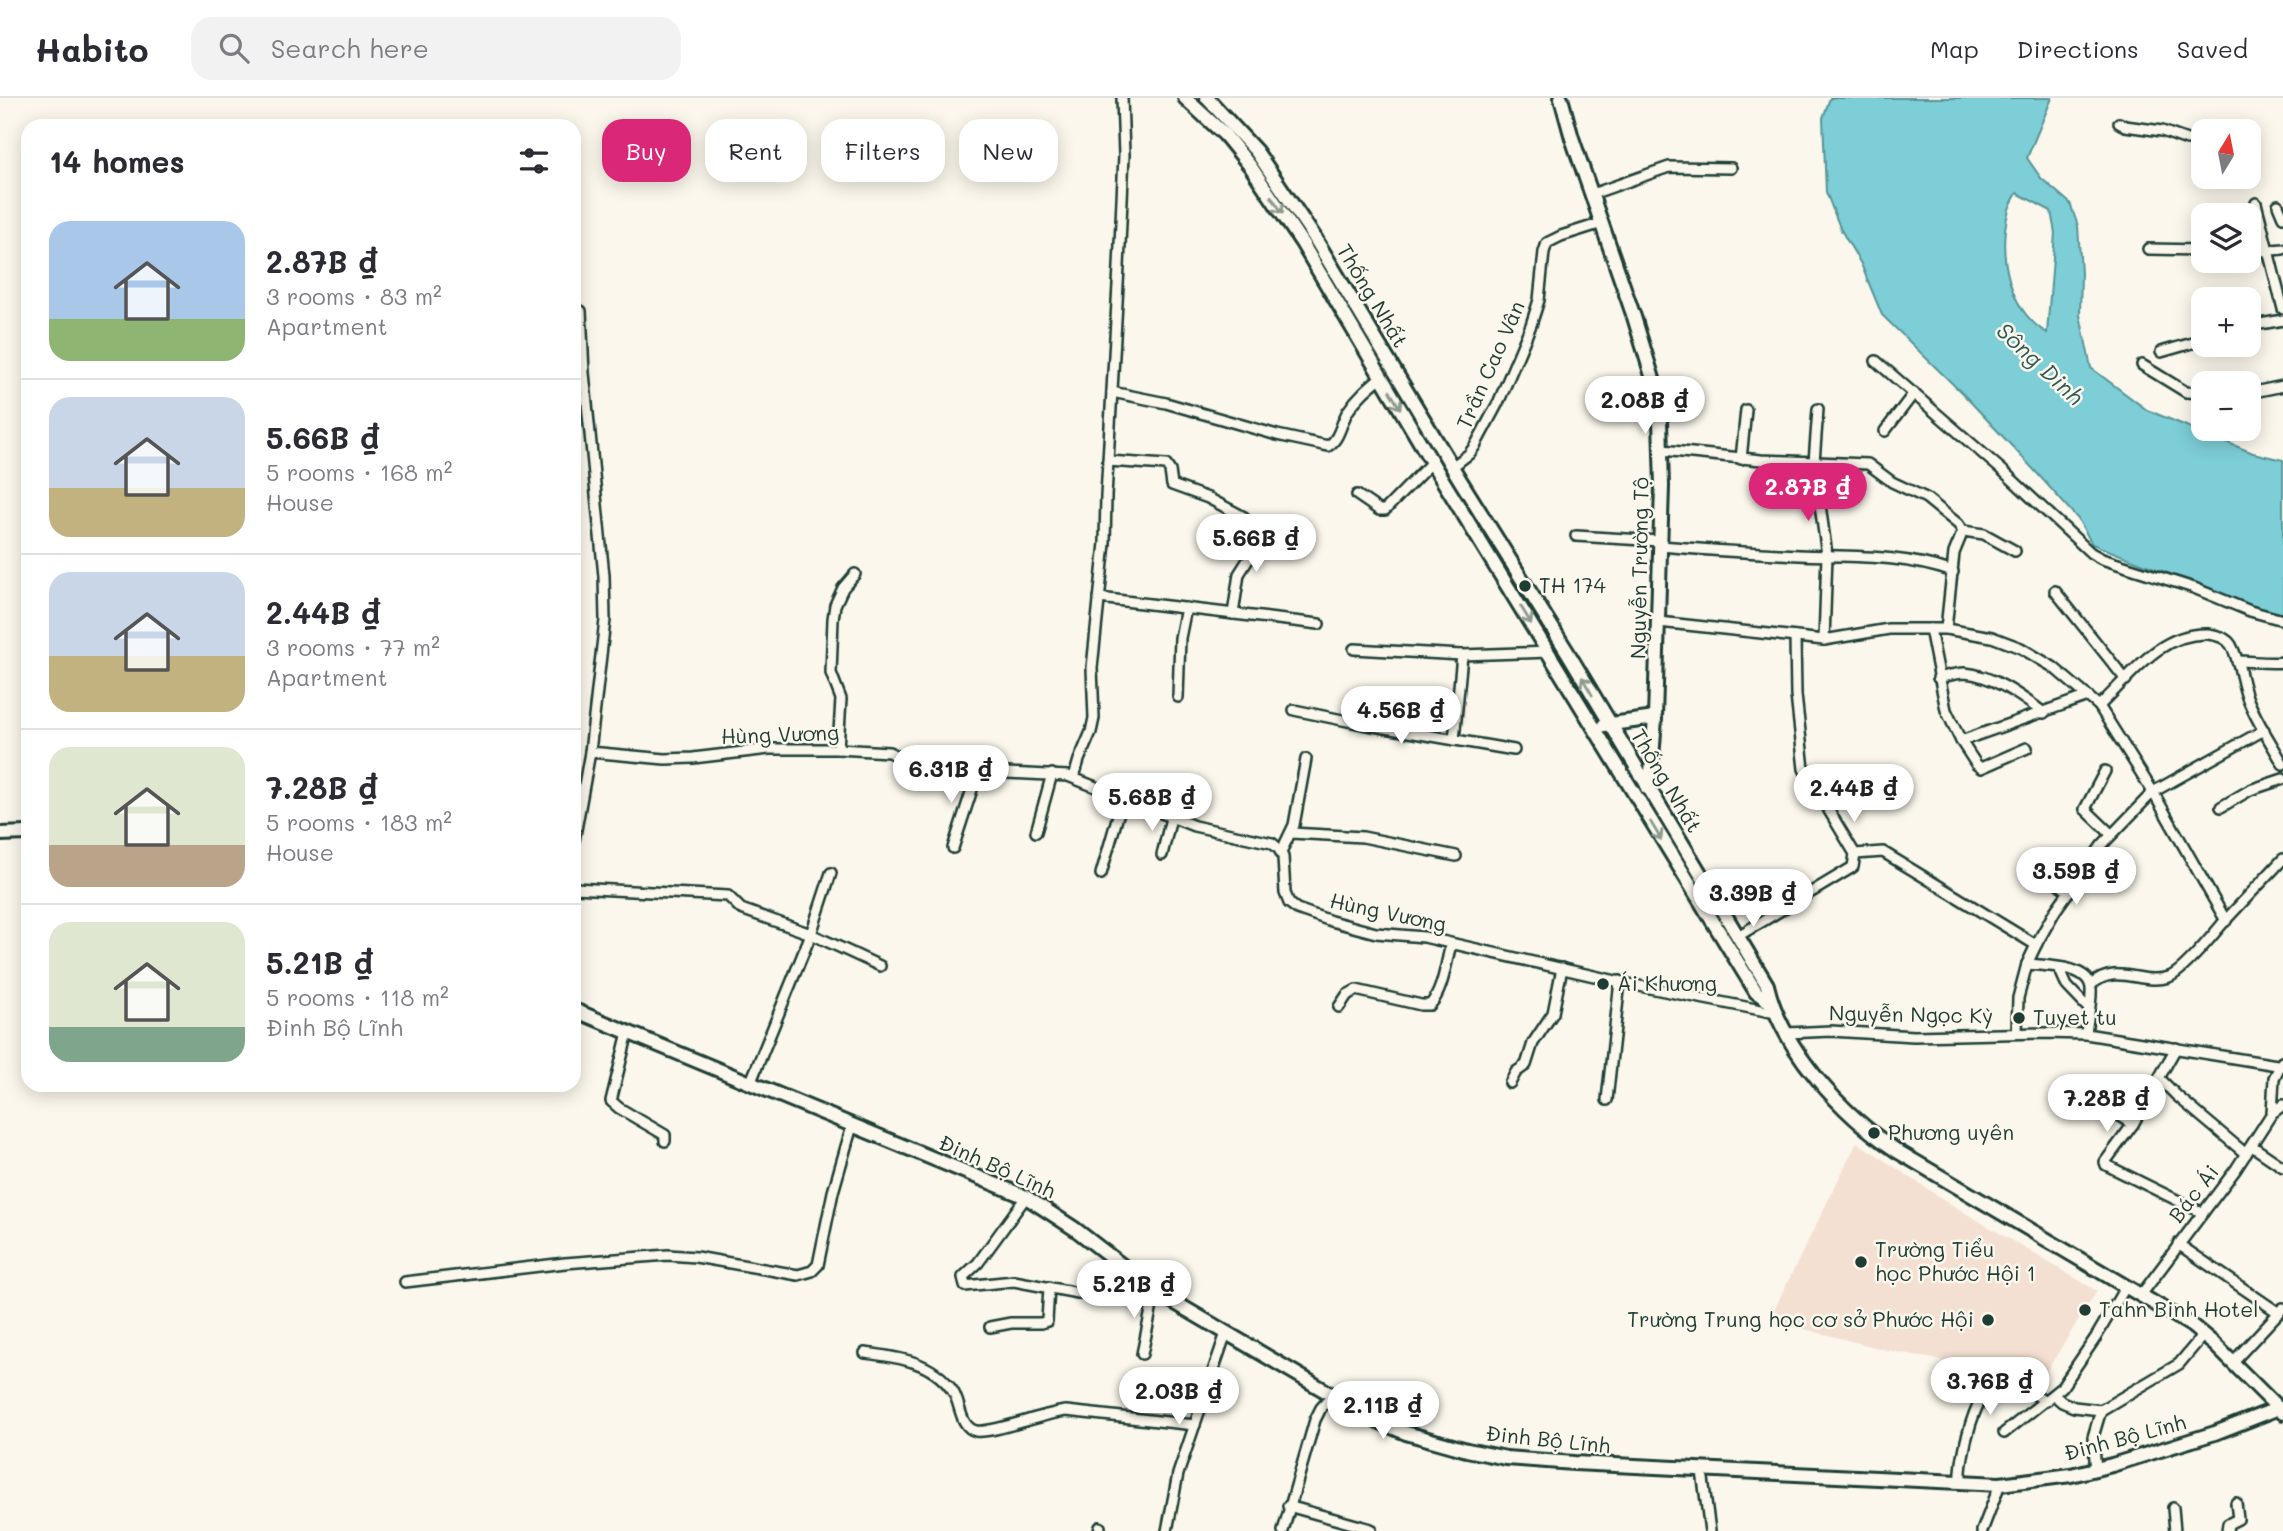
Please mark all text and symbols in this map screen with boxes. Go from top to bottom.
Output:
search box [191,17,681,80]
text: Habito [35,27,149,70]
icon: search [215,29,253,67]
text: Search here [271,31,429,65]
text: Map [1930,33,1979,64]
text: Directions [2017,33,2139,64]
text: Saved [2177,33,2248,64]
chip: Buy [602,119,691,182]
chip: Rent [705,119,807,182]
chip: Filters [821,119,945,182]
chip: New [959,119,1058,182]
north arrow [2191,119,2261,189]
map controls [2191,119,2261,441]
text: 14 homes [49,141,185,181]
icon: filters [515,142,553,180]
one-way arrow [1270,195,1284,214]
button: layers [2191,203,2261,273]
street label: Thống Nhất [1332,238,1415,352]
text: 2.87B ₫ [266,241,379,281]
icon: home [105,249,189,333]
text: 3 rooms · 83 m² [266,281,442,311]
button: + [2191,287,2261,357]
street label: Trần Cao Vân [1449,296,1530,433]
text: Apartment [266,311,388,341]
water label: Sông Dinh [1991,315,2091,411]
button: − [2191,371,2261,441]
pin: 2.08B ₫ [1580,376,1710,436]
text: 2.08B ₫ [1601,384,1689,414]
one-way arrow [1388,389,1402,409]
text: 5.66B ₫ [266,417,380,457]
icon: home [105,425,189,509]
text: 5 rooms · 168 m² [266,457,452,487]
pin: 2.87B ₫ [1743,464,1873,523]
text: 2.87B ₫ [1765,471,1851,501]
street label: Nguyễn Trường Tộ [1623,477,1654,659]
text: House [266,487,334,517]
pin: 5.66B ₫ [1191,514,1321,574]
text: 5.66B ₫ [1212,522,1300,552]
place label: TH 174 [1539,571,1606,598]
marker: TH 174 [1517,578,1533,594]
text: 2.44B ₫ [266,592,381,632]
icon: home [105,600,189,684]
one-way arrow [1519,604,1533,624]
text: 3 rooms · 77 m² [266,632,440,662]
text: Apartment [266,662,388,692]
one-way arrow [1580,676,1594,696]
pin: 4.56B ₫ [1336,686,1466,746]
text: 4.56B ₫ [1357,694,1445,724]
street label: Hùng Vương [720,718,840,749]
street label: Thống Nhất [1626,723,1709,837]
pin: 6.31B ₫ [886,746,1016,805]
text: 6.31B ₫ [909,753,993,783]
pin: 2.44B ₫ [1789,764,1919,824]
text: 7.28B ₫ [266,767,379,807]
text: 2.44B ₫ [1810,772,1898,802]
pin: 5.68B ₫ [1087,774,1217,833]
icon: home [105,775,189,859]
text: 5.68B ₫ [1108,781,1196,811]
text: 5 rooms · 183 m² [266,807,452,837]
one-way arrow [1650,820,1664,840]
text: House [266,837,334,867]
pin: 3.59B ₫ [2011,848,2141,907]
text: 3.59B ₫ [2032,855,2120,885]
pin: 3.39B ₫ [1688,870,1818,929]
text: 3.39B ₫ [1709,877,1797,907]
street label: Hùng Vương [1328,886,1449,937]
text: 5.21B ₫ [266,942,374,982]
icon: home [105,950,189,1034]
place label: Ái Khương [1617,969,1717,996]
marker: Ái Khương [1595,976,1611,992]
text: 5 rooms · 118 m² [266,982,449,1012]
street label: Nguyễn Ngọc Kỳ [1829,999,1993,1028]
place label: Tuyet tu [2033,1003,2117,1030]
marker: Tuyet tu [2011,1010,2027,1026]
text: Đinh Bộ Lĩnh [266,1012,403,1042]
pin: 7.28B ₫ [2042,1074,2172,1134]
text: 7.28B ₫ [2064,1082,2150,1112]
place label: Phương uyên [1888,1118,2014,1145]
marker: Phương uyên [1866,1125,1882,1141]
street label: Đinh Bộ Lĩnh [935,1128,1060,1203]
street label: Bác Ái [2162,1159,2224,1227]
place label: Trường Tiểu học Phước Hội 1 [1875,1235,2036,1286]
marker: Trường Tiểu học Phước Hội 1 [1853,1254,1869,1270]
pin: 5.21B ₫ [1069,1260,1199,1320]
text: 5.21B ₫ [1093,1268,1175,1298]
place label: Tahn Binh Hotel [2099,1295,2259,1322]
marker: Tahn Binh Hotel [2077,1302,2093,1318]
place label: Trường Trung học cơ sở Phước Hội [1627,1305,1974,1332]
marker: Trường Trung học cơ sở Phước Hội [1980,1312,1996,1328]
pin: 3.76B ₫ [1925,1358,2055,1417]
text: 3.76B ₫ [1947,1365,2033,1395]
pin: 2.03B ₫ [1114,1368,1244,1427]
text: 2.03B ₫ [1135,1375,1223,1405]
pin: 2.11B ₫ [1318,1382,1448,1441]
text: 2.11B ₫ [1343,1389,1423,1419]
street label: Đinh Bộ Lĩnh [2061,1407,2189,1466]
street label: Đinh Bộ Lĩnh [1485,1419,1612,1458]

